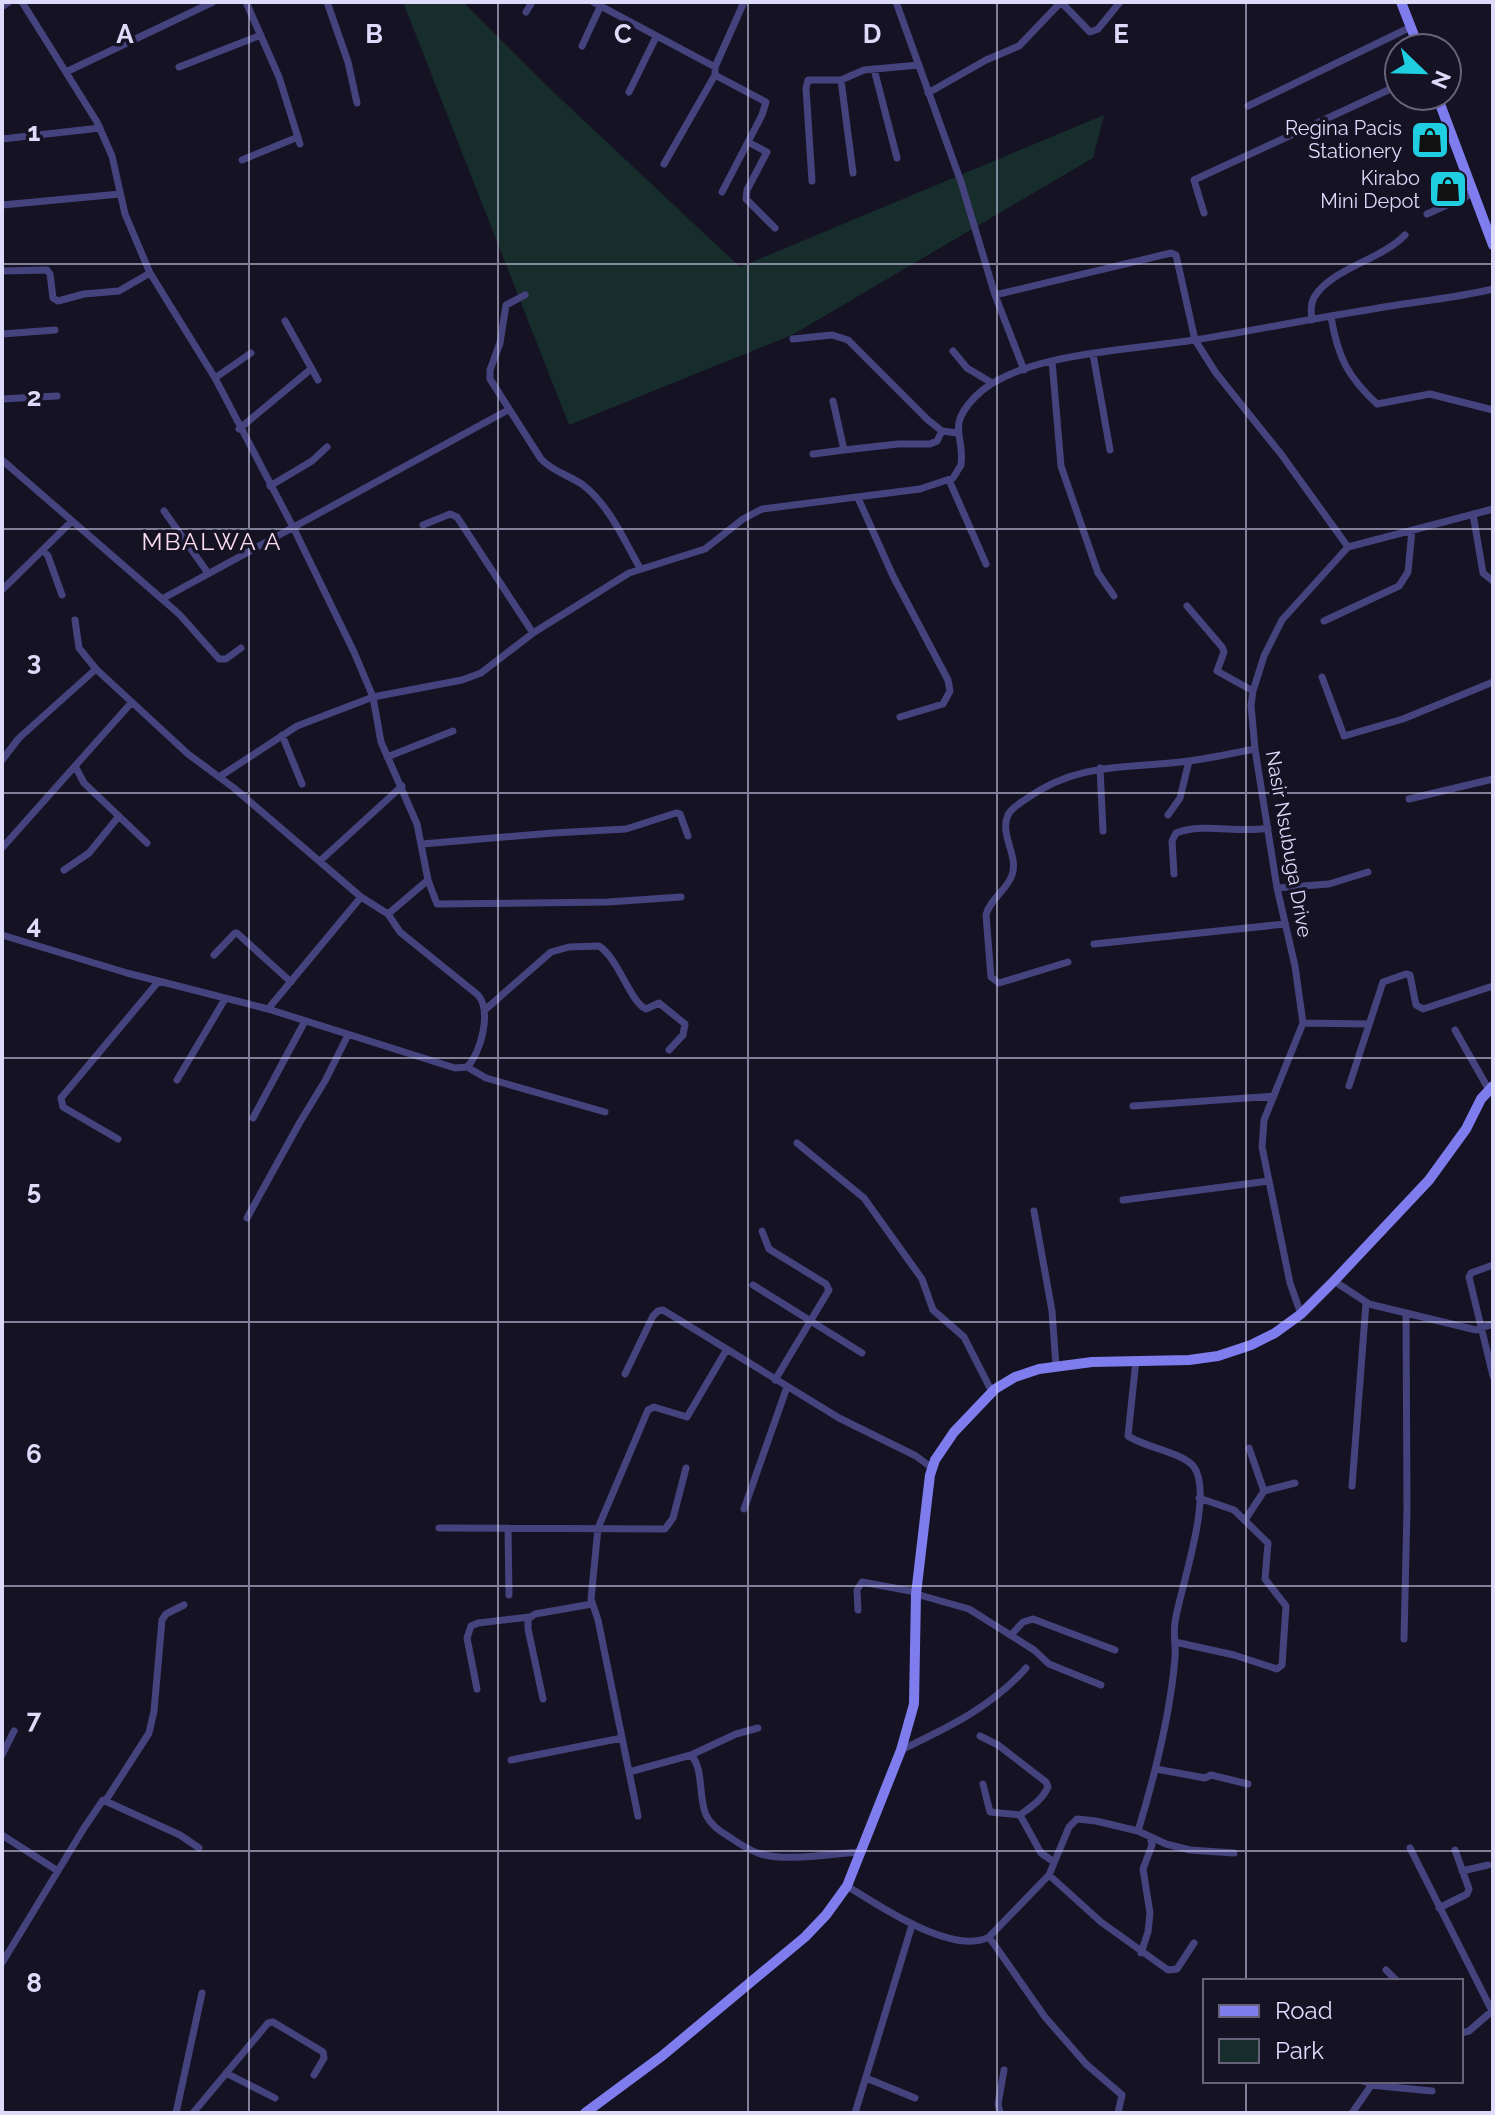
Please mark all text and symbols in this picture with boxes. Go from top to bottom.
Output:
text: A [116,19,134,49]
text: B [365,19,383,49]
text: C [614,19,632,49]
text: D [863,19,881,49]
text: E [1113,19,1129,49]
north arrow [1383,32,1463,112]
text: N [1426,67,1457,93]
place label: Regina Pacis Stationery [1285,116,1402,163]
text: 1 [28,117,41,147]
shop icon: Regina Pacis Stationery [1409,119,1451,161]
place label: Kirabo Mini Depot [1320,166,1420,213]
shop icon: Kirabo Mini Depot [1427,168,1469,210]
text: 2 [27,382,41,412]
district label: MBALWA A [141,527,283,556]
text: 3 [27,646,41,676]
street label: Nasir Nsubuga Drive [1261,749,1317,939]
text: 4 [27,910,41,940]
text: 5 [27,1175,41,1205]
text: 6 [26,1439,42,1469]
text: 7 [27,1704,42,1734]
text: 8 [26,1968,42,1998]
legend [1203,1979,1463,2083]
text: Road [1275,1996,1333,2025]
text: Park [1275,2036,1324,2065]

